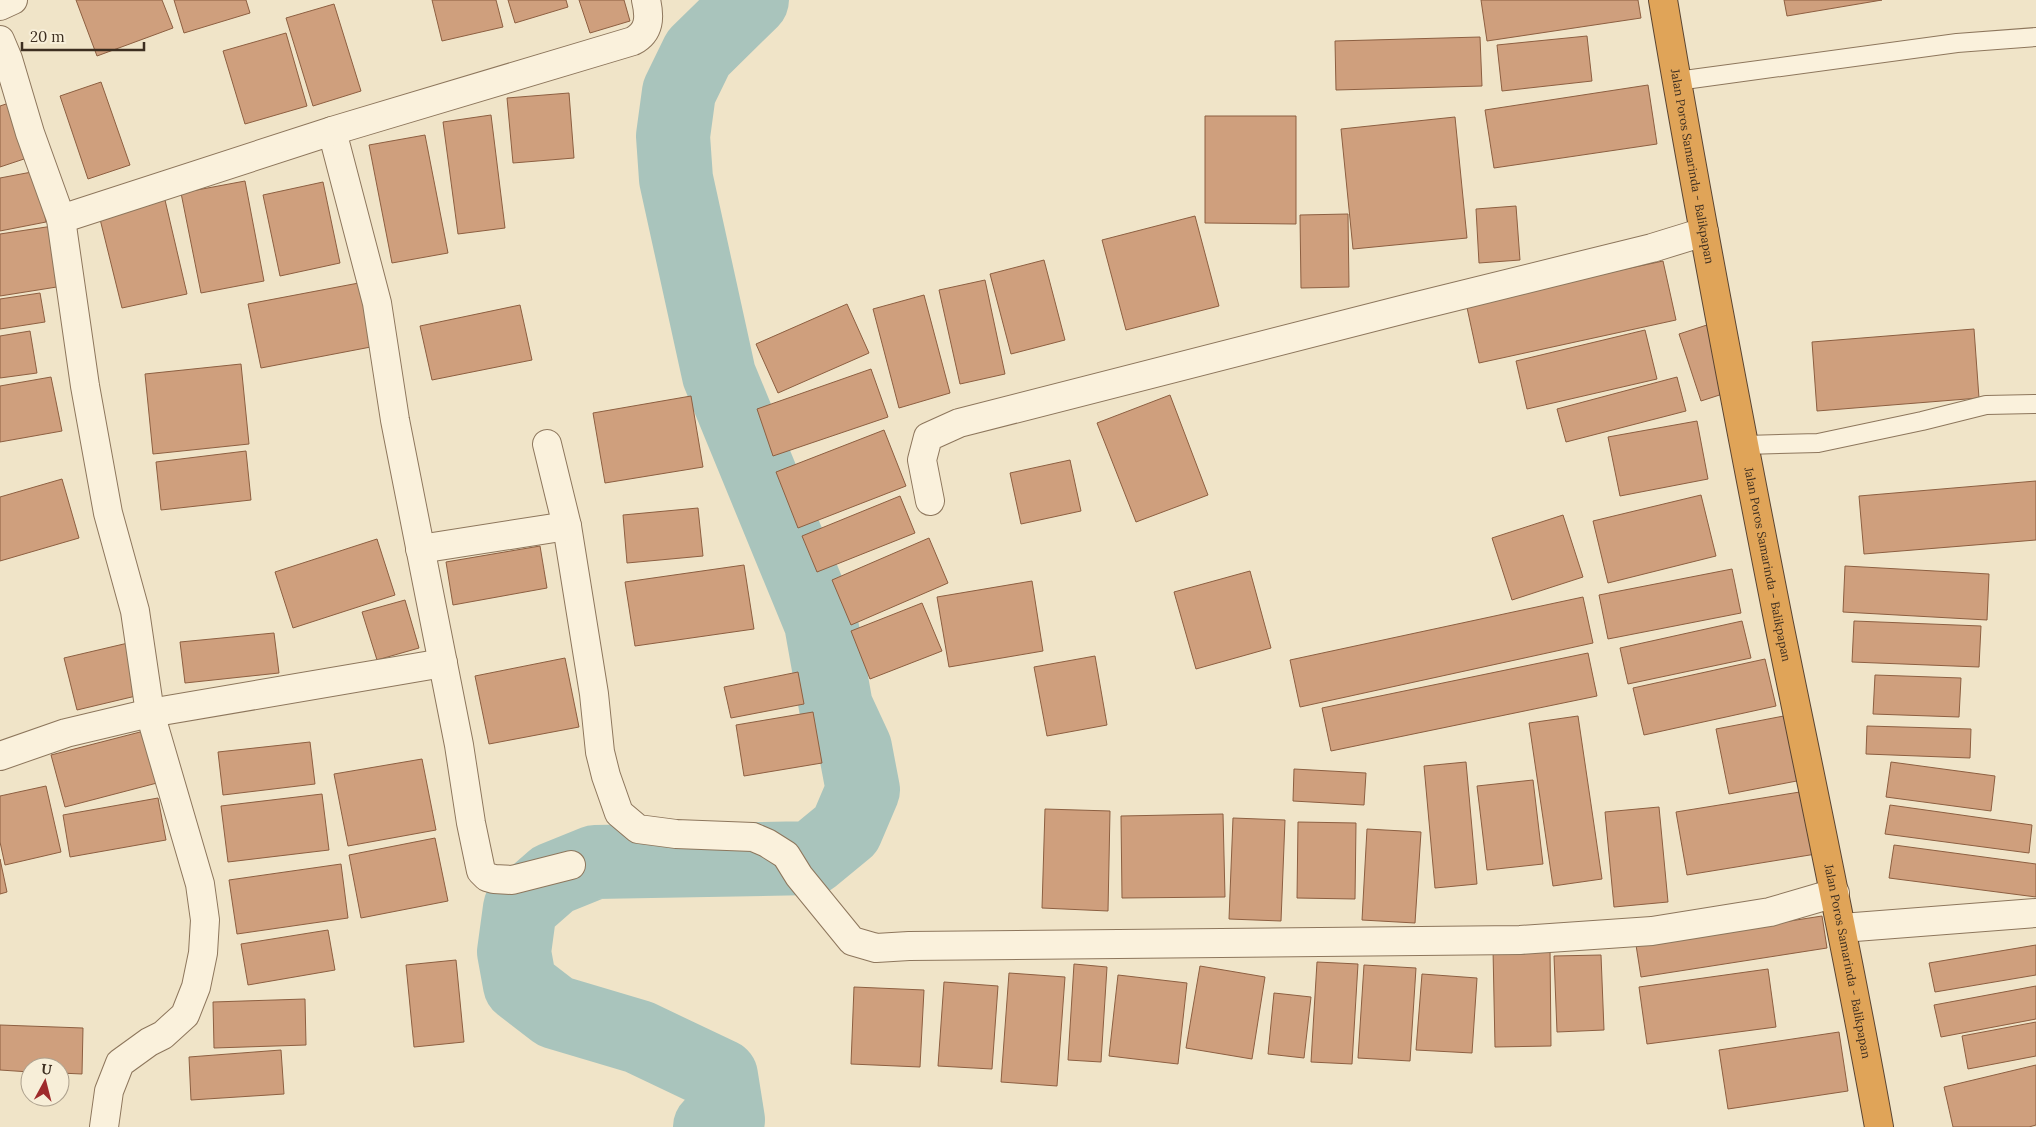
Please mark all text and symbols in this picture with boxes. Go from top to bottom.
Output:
scale bar [22,20,145,52]
text: 20 m [30,27,65,46]
street label: Jalan Poros Samarinda - Balikpapan [1668,67,1718,265]
street label: Jalan Poros Samarinda - Balikpapan [1741,465,1794,663]
street label: Jalan Poros Samarinda - Balikpapan [1821,862,1874,1060]
north arrow [20,1057,70,1107]
text: U [40,1060,53,1079]

